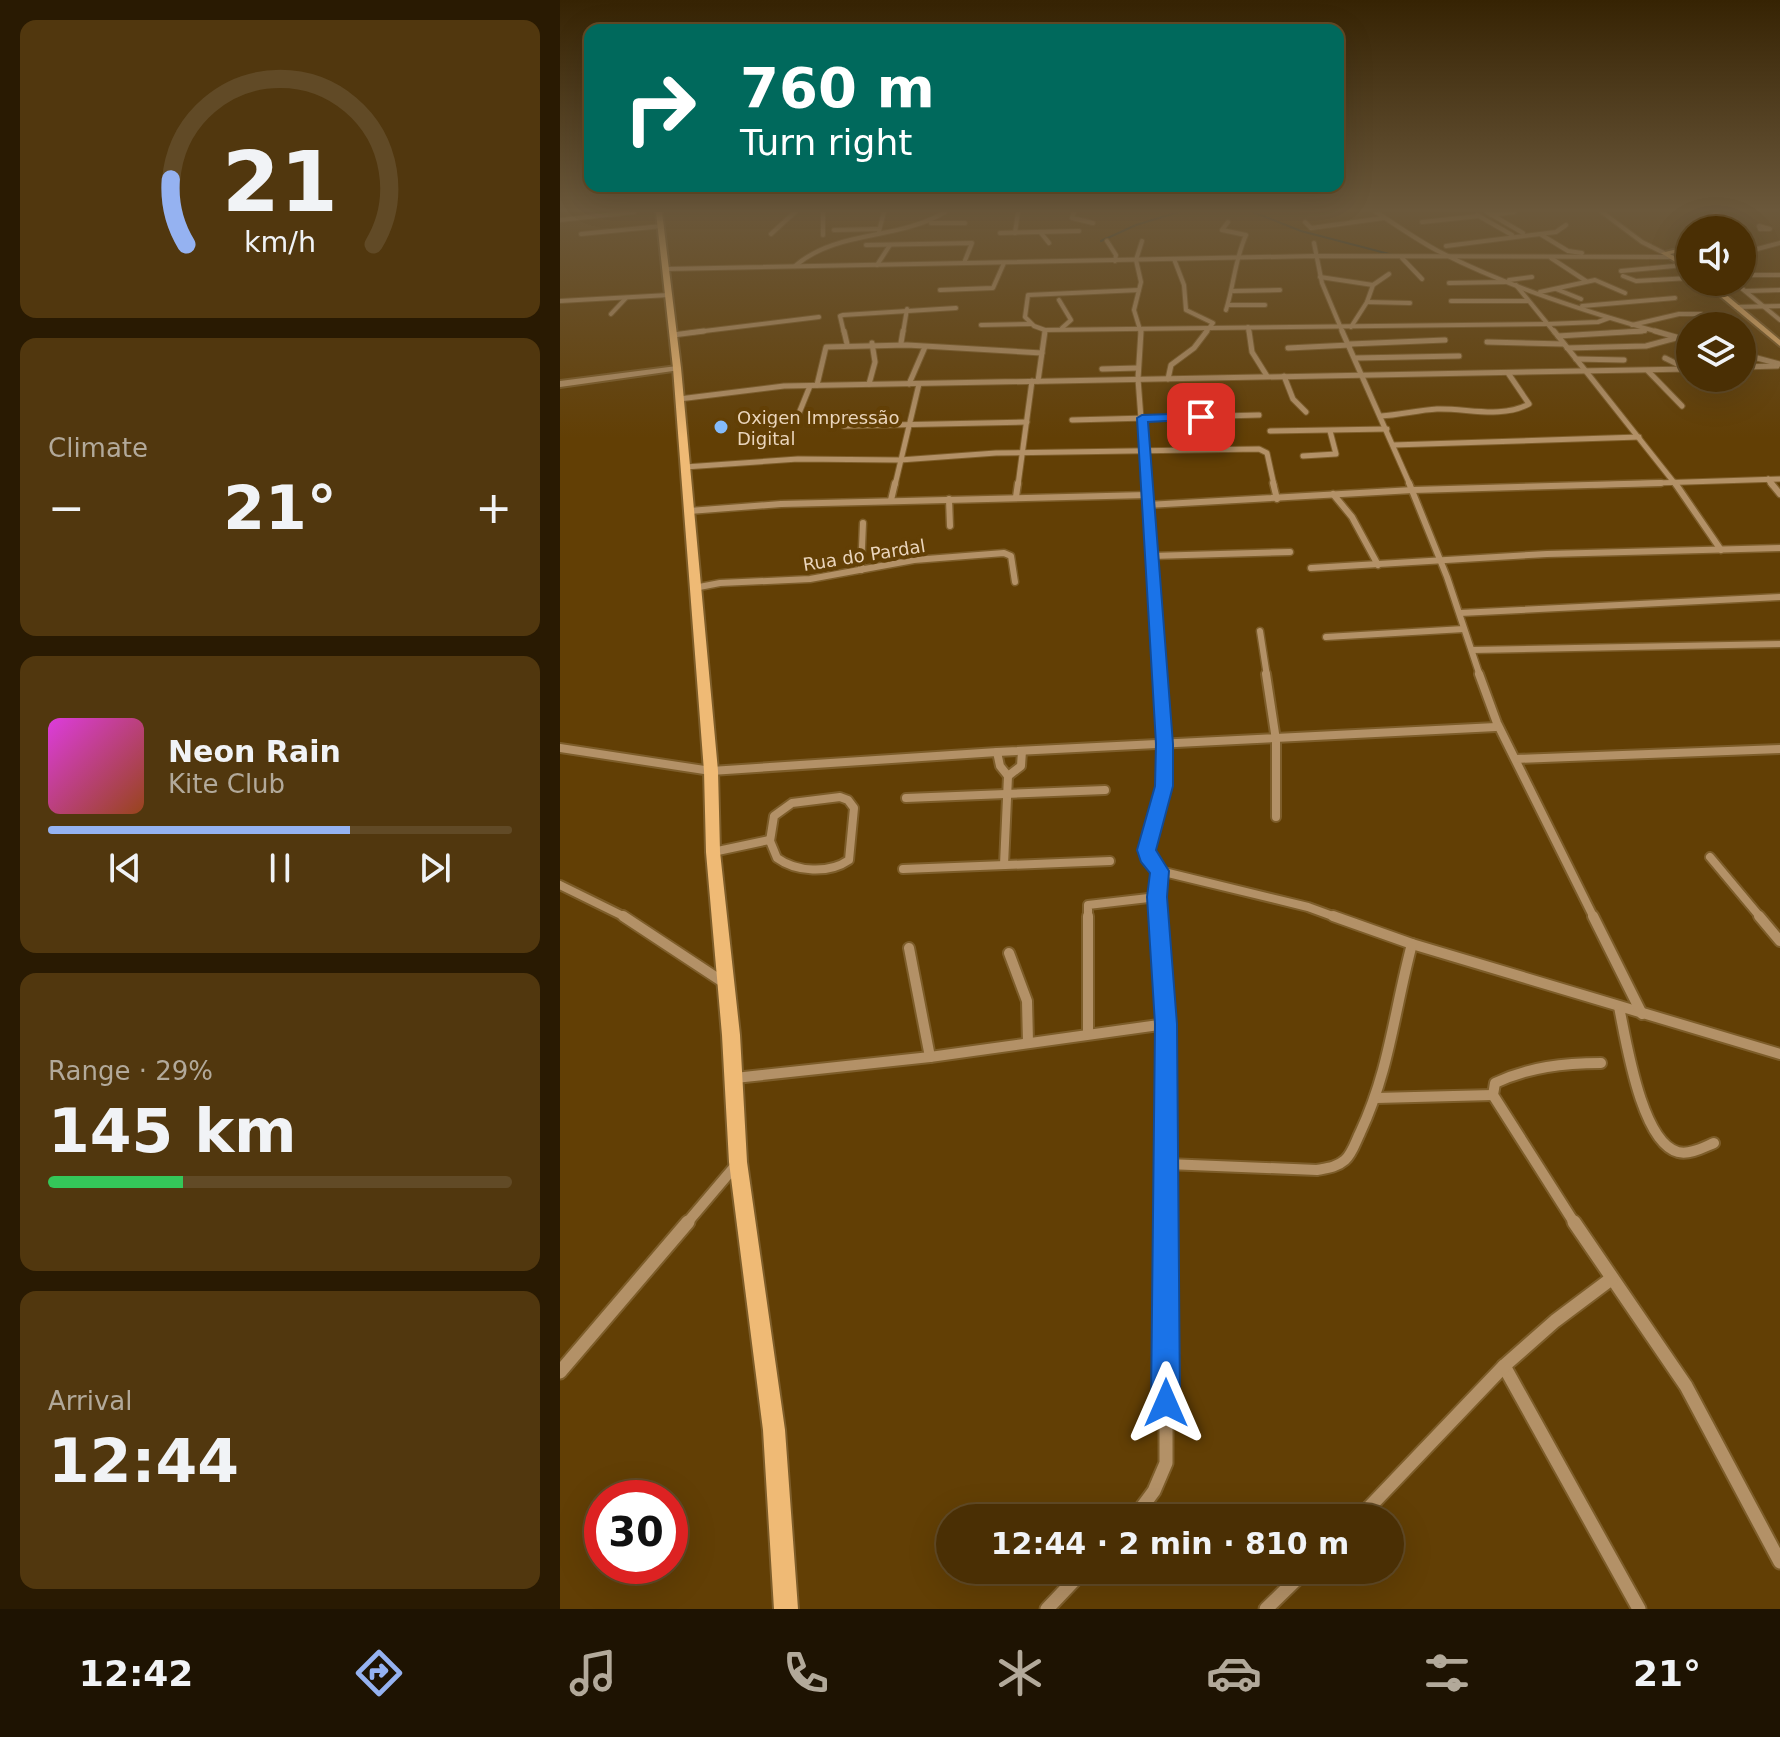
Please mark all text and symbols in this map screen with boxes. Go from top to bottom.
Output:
text: 760 m [740,55,935,120]
icon: right [608,56,712,160]
text: Turn right [740,122,912,163]
text: 21 [222,133,338,230]
map controls [1676,216,1756,392]
button: sound [1676,216,1756,296]
text: km/h [244,225,316,259]
button: layers [1676,312,1756,392]
pin [1167,383,1235,451]
icon: arrive [1179,395,1223,439]
place label: Oxigen Impressão Digital [737,407,900,449]
marker: Oxigen Impressão Digital [712,418,730,436]
text: Climate [48,433,148,463]
text: 21° [223,473,337,543]
text: − [48,482,85,533]
text: + [475,482,512,533]
street label: Rua do Pardal [801,535,927,575]
text: Neon Rain [168,734,341,769]
text: Kite Club [168,769,285,799]
icon: previous [103,846,147,890]
icon: pause [258,846,302,890]
icon: next [413,846,457,890]
text: Range · 29% [48,1056,213,1086]
text: 145 km [48,1096,297,1166]
position arrow [1124,1361,1208,1445]
text: Arrival [48,1386,132,1416]
text: 12:44 [48,1426,239,1496]
speed limit sign: 30 [584,1480,688,1584]
text: 12:44 · 2 min · 810 m [991,1526,1349,1561]
icon: directions [351,1645,407,1701]
icon: music [565,1645,621,1701]
icon: phone [778,1645,834,1701]
icon: climate [992,1645,1048,1701]
icon: car [1206,1645,1262,1701]
icon: filters [1419,1645,1475,1701]
text: 12:42 [79,1653,193,1694]
text: 21° [1633,1653,1701,1694]

